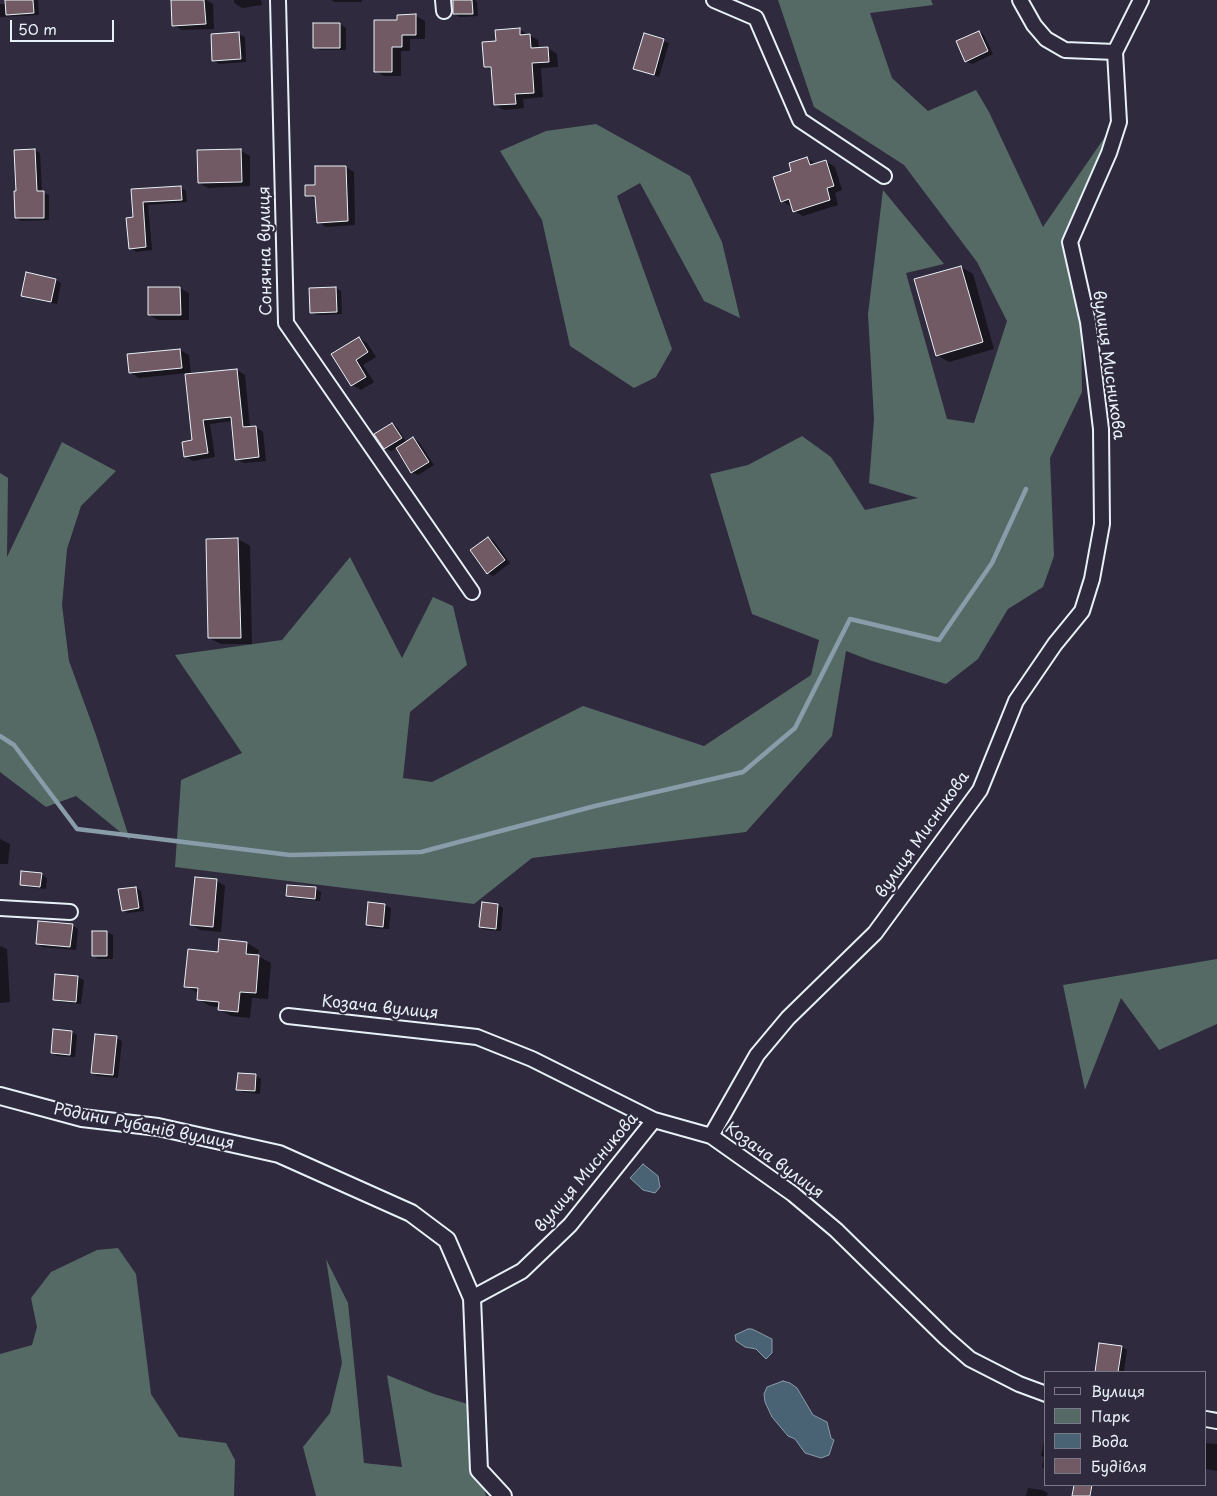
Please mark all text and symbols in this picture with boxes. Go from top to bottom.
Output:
scale bar [12,10,116,42]
text: 50 m [18,17,57,40]
street label: Сонячна вулиця [255,186,277,316]
street label: вулиця Мисникова [1088,289,1128,441]
street label: вулиця Мисникова [872,768,974,902]
street label: Козача вулиця [321,992,439,1024]
street label: Родини Рубанів вулиця [52,1100,236,1154]
street label: вулиця Мисникова [531,1109,643,1237]
street label: Козача вулиця [721,1119,827,1203]
legend [1044,1371,1207,1486]
text: Вулиця [1091,1379,1145,1402]
text: Парк [1091,1404,1130,1427]
text: Вода [1091,1429,1128,1452]
text: Будівля [1091,1454,1147,1477]

